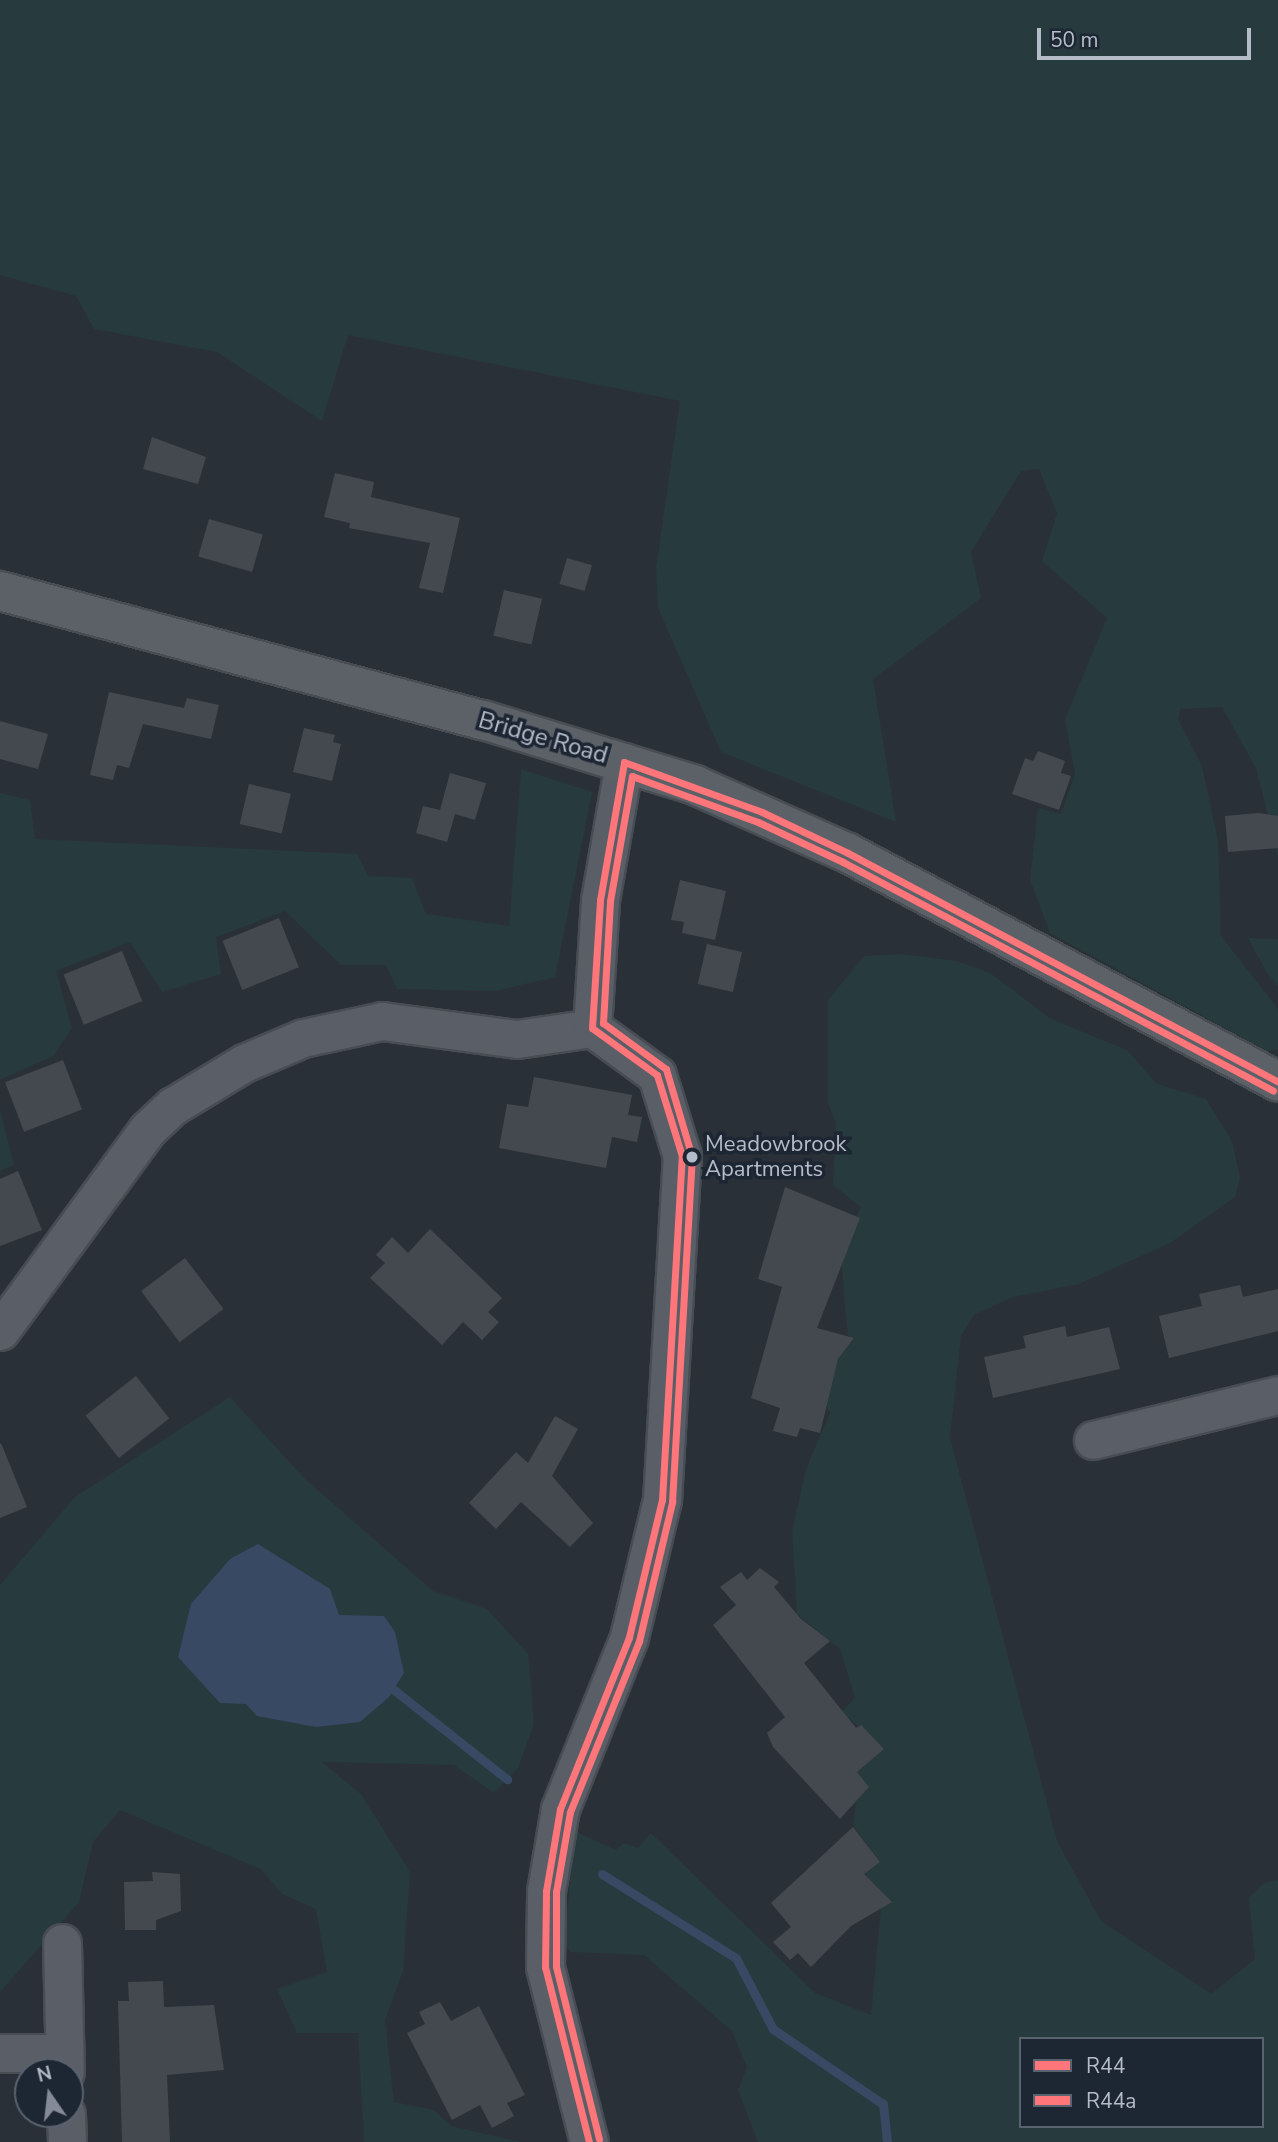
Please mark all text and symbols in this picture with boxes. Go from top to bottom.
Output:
scale bar [1040,14,1254,58]
text: 50 m [1050,26,1099,54]
street label: Bridge Road [475,706,611,770]
place label: Meadowbrook Apartments [705,1131,847,1182]
marker: Meadowbrook Apartments [685,1150,699,1164]
legend [1019,2037,1264,2128]
text: R44 [1086,2052,1125,2080]
north arrow [14,2058,84,2128]
text: N [34,2060,54,2089]
text: R44a [1086,2087,1136,2115]

